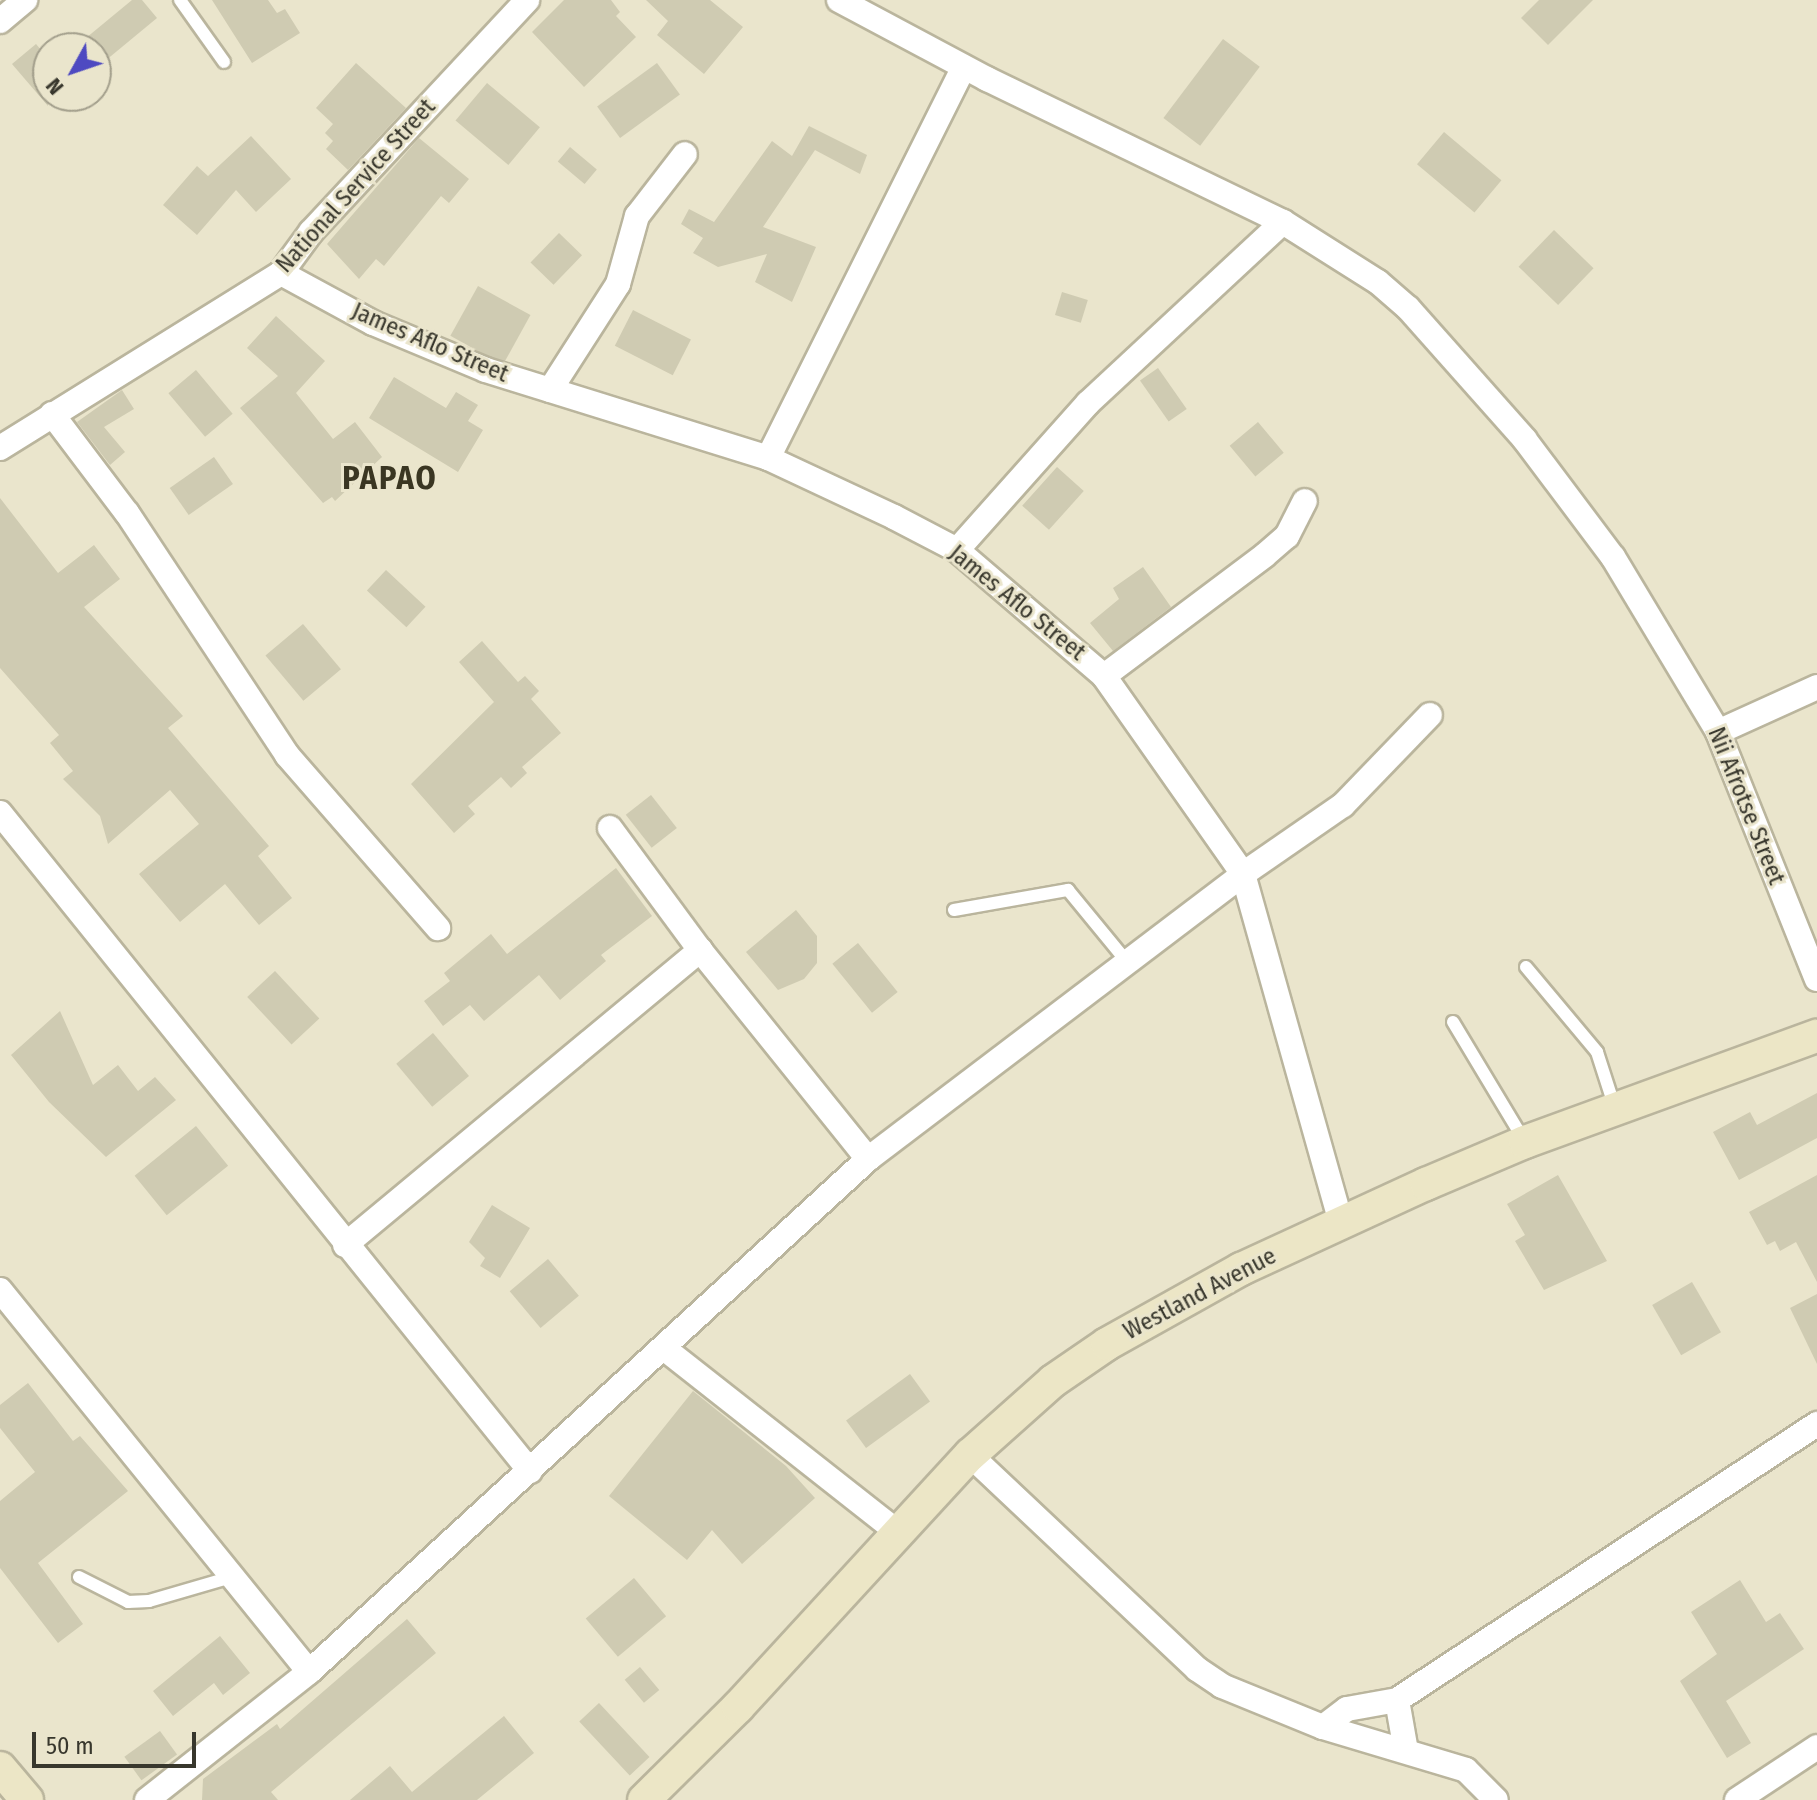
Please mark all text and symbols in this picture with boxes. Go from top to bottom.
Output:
north arrow [32,32,112,112]
text: N [40,73,69,100]
street label: National Service Street [270,93,442,279]
street label: James Aflo Street [347,297,513,389]
district label: PAPAO [342,459,438,497]
street label: James Aflo Street [943,539,1091,667]
street label: Nii Afrotse Street [1701,723,1791,889]
street label: Westland Avenue [1119,1242,1281,1346]
scale bar [36,1716,200,1766]
text: 50 m [46,1732,94,1760]

